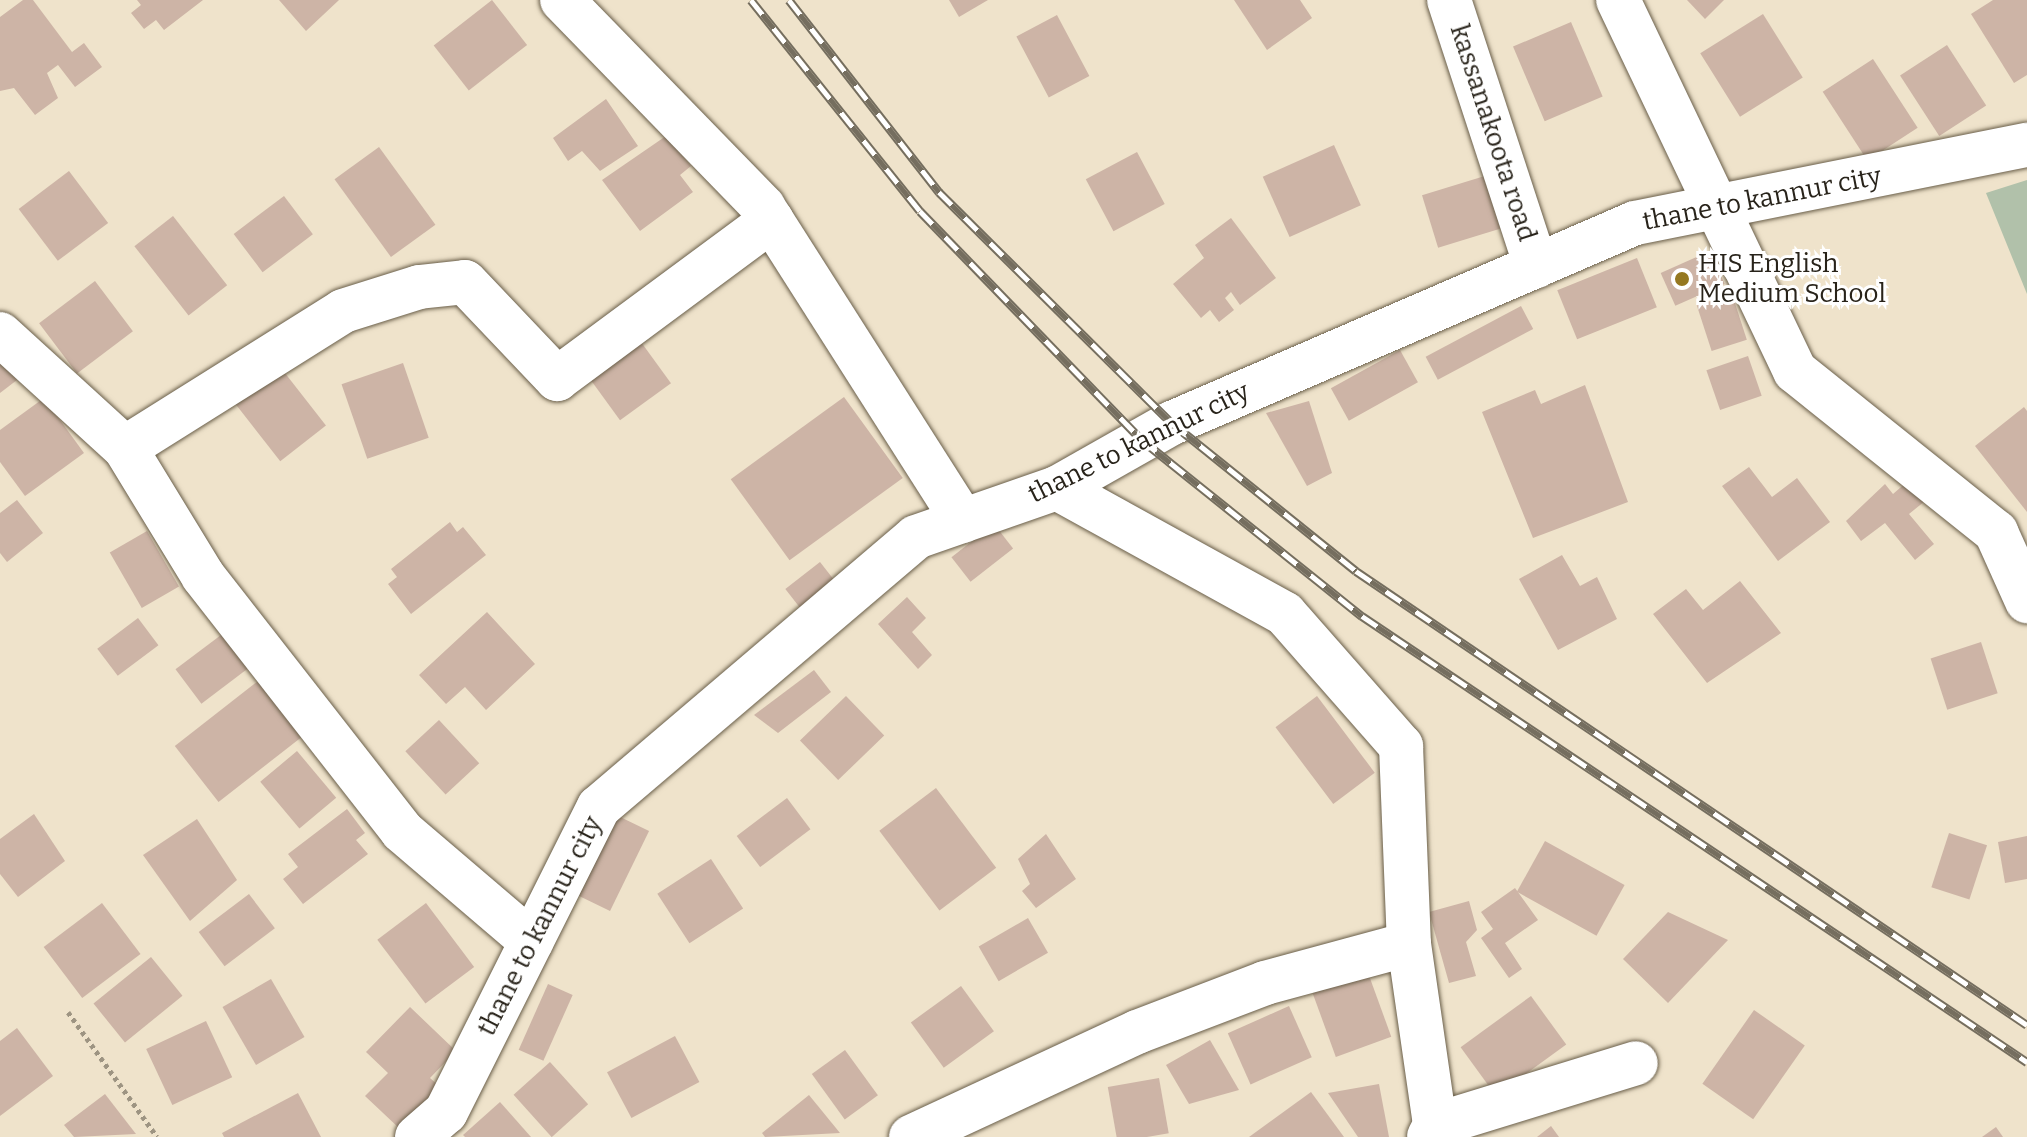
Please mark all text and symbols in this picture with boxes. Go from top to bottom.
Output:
street label: kassanakoota road [1443,21,1543,245]
street label: thane to kannur city [1640,161,1884,237]
place label: HIS English Medium School [1698,248,1886,310]
marker: HIS English Medium School [1673,270,1691,288]
street label: thane to kannur city [1023,376,1255,510]
street label: thane to kannur city [471,811,609,1041]

